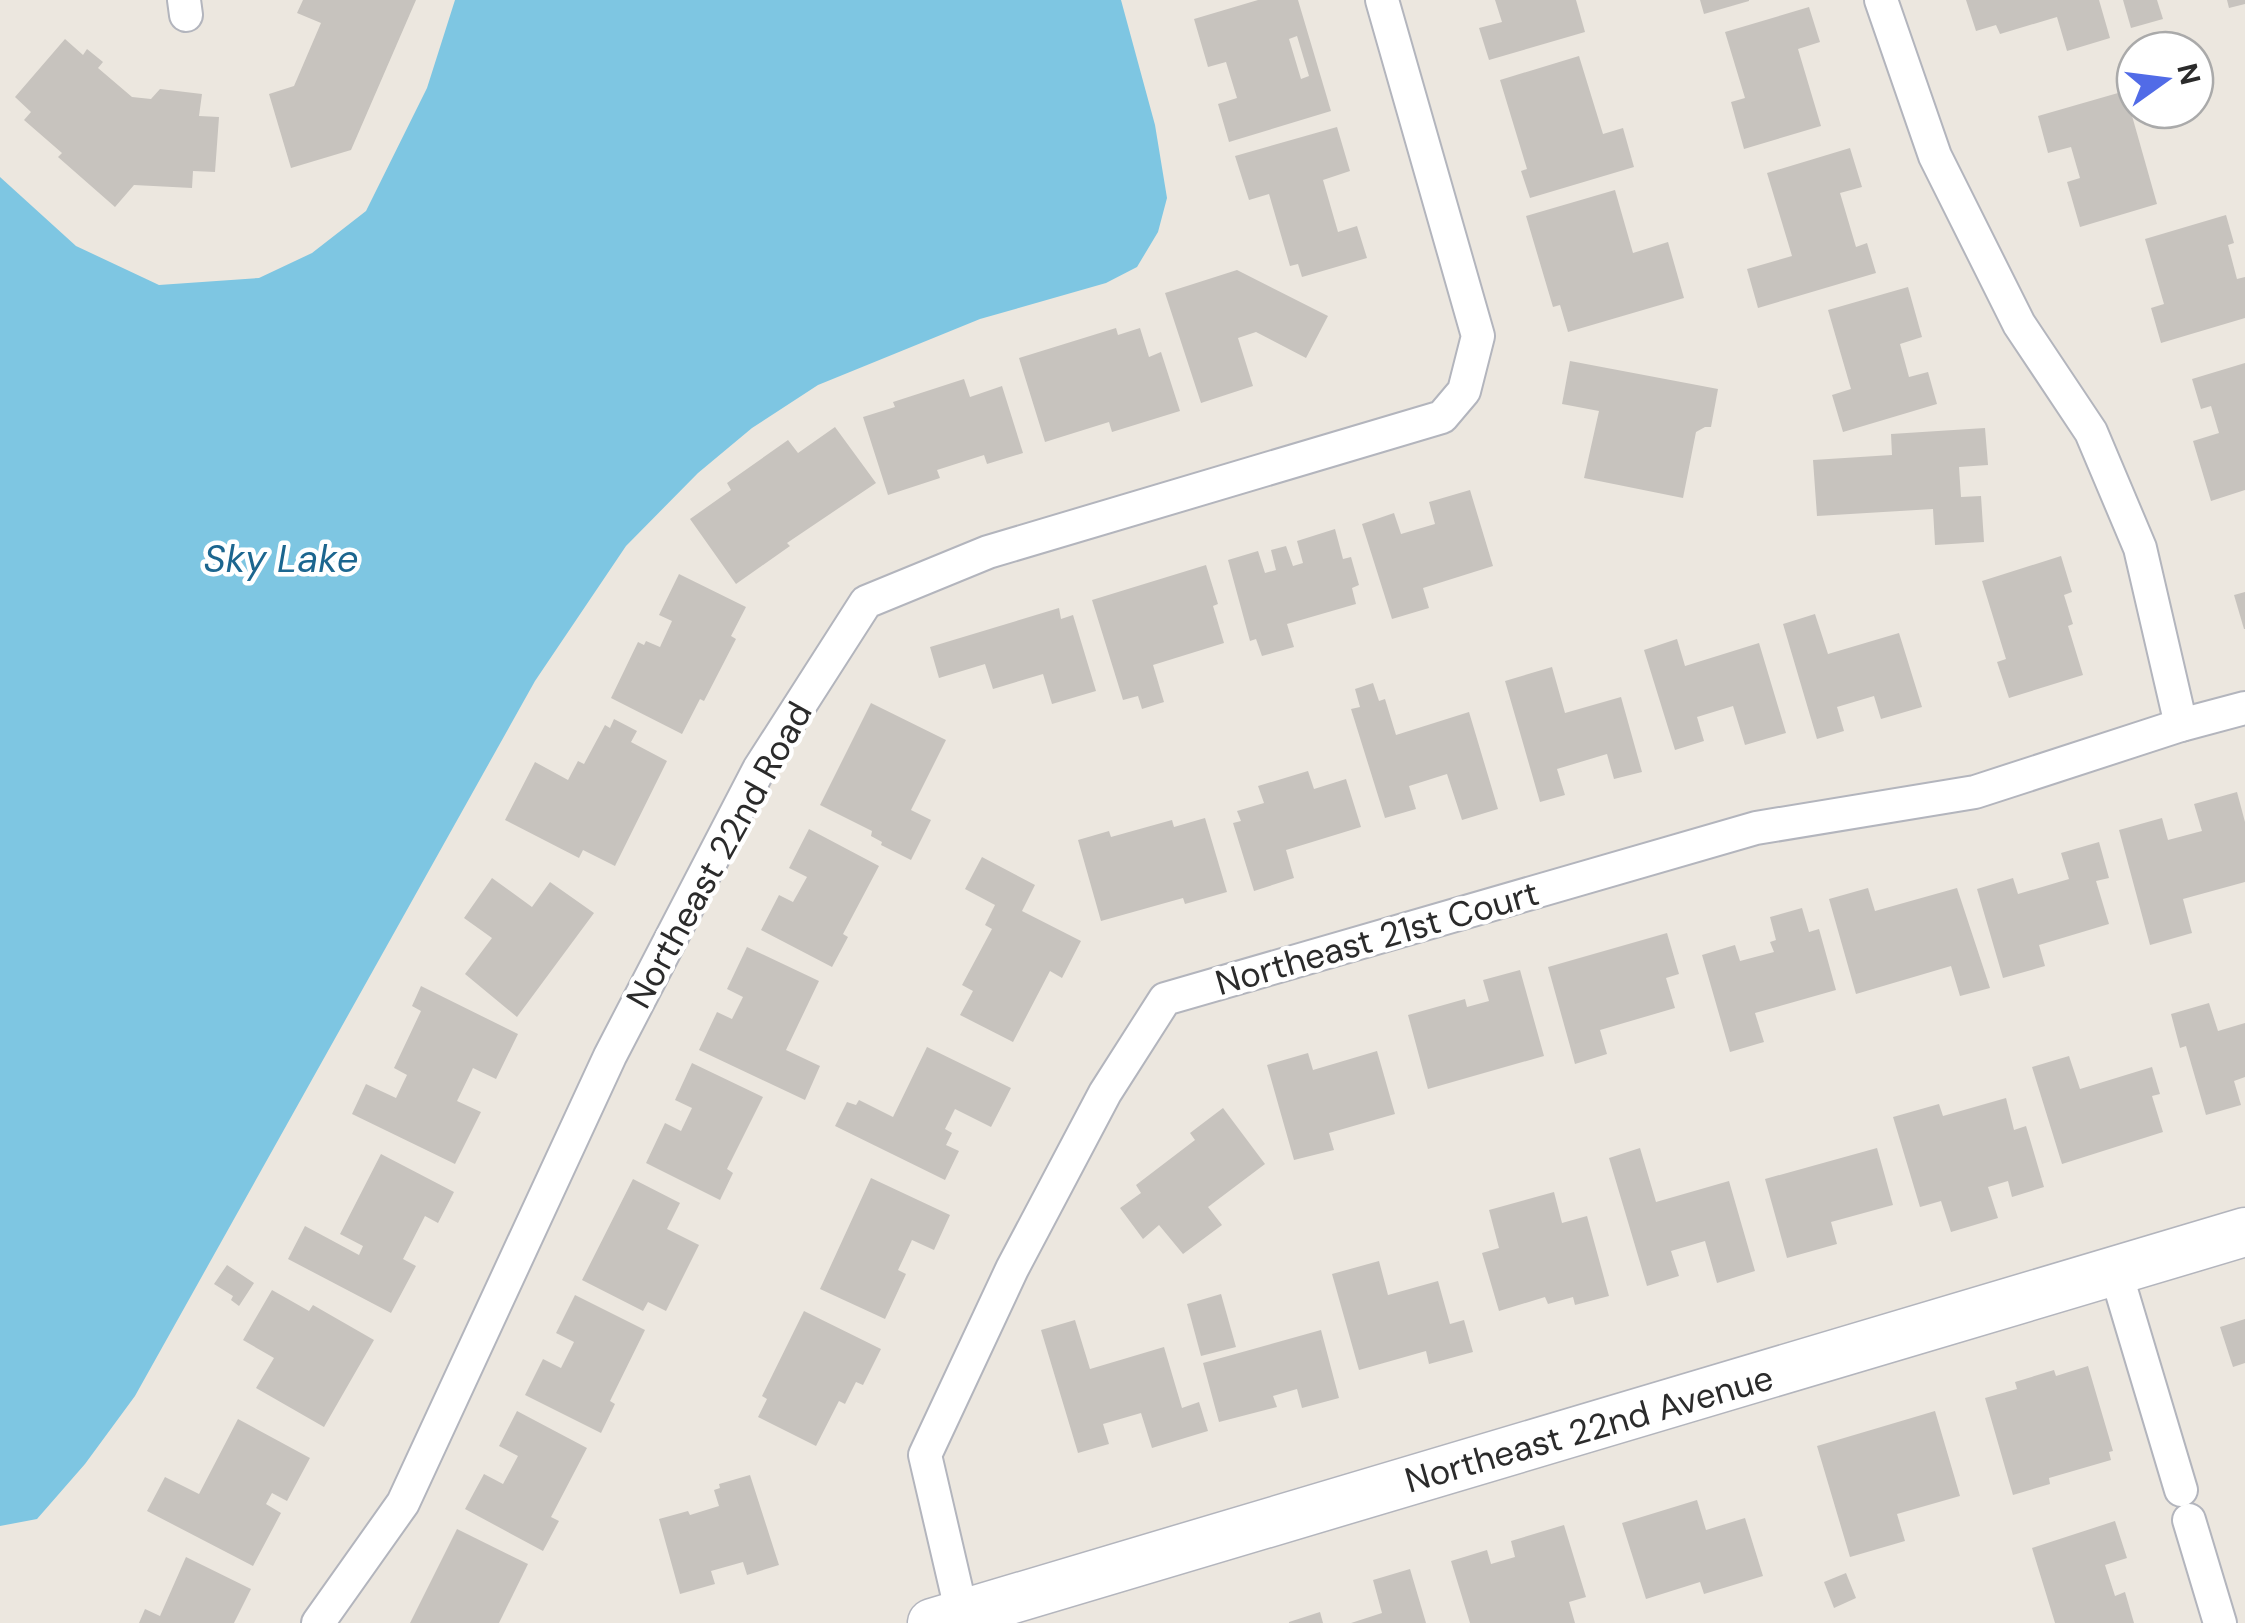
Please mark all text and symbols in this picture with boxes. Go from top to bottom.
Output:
north arrow [2115,30,2215,130]
text: N [2168,60,2209,88]
water label: Sky Lake [204,534,358,584]
street label: Northeast 22nd Road [616,694,822,1016]
street label: Northeast 21st Court [1210,870,1544,1006]
street label: Northeast 22nd Avenue [1399,1354,1779,1504]

